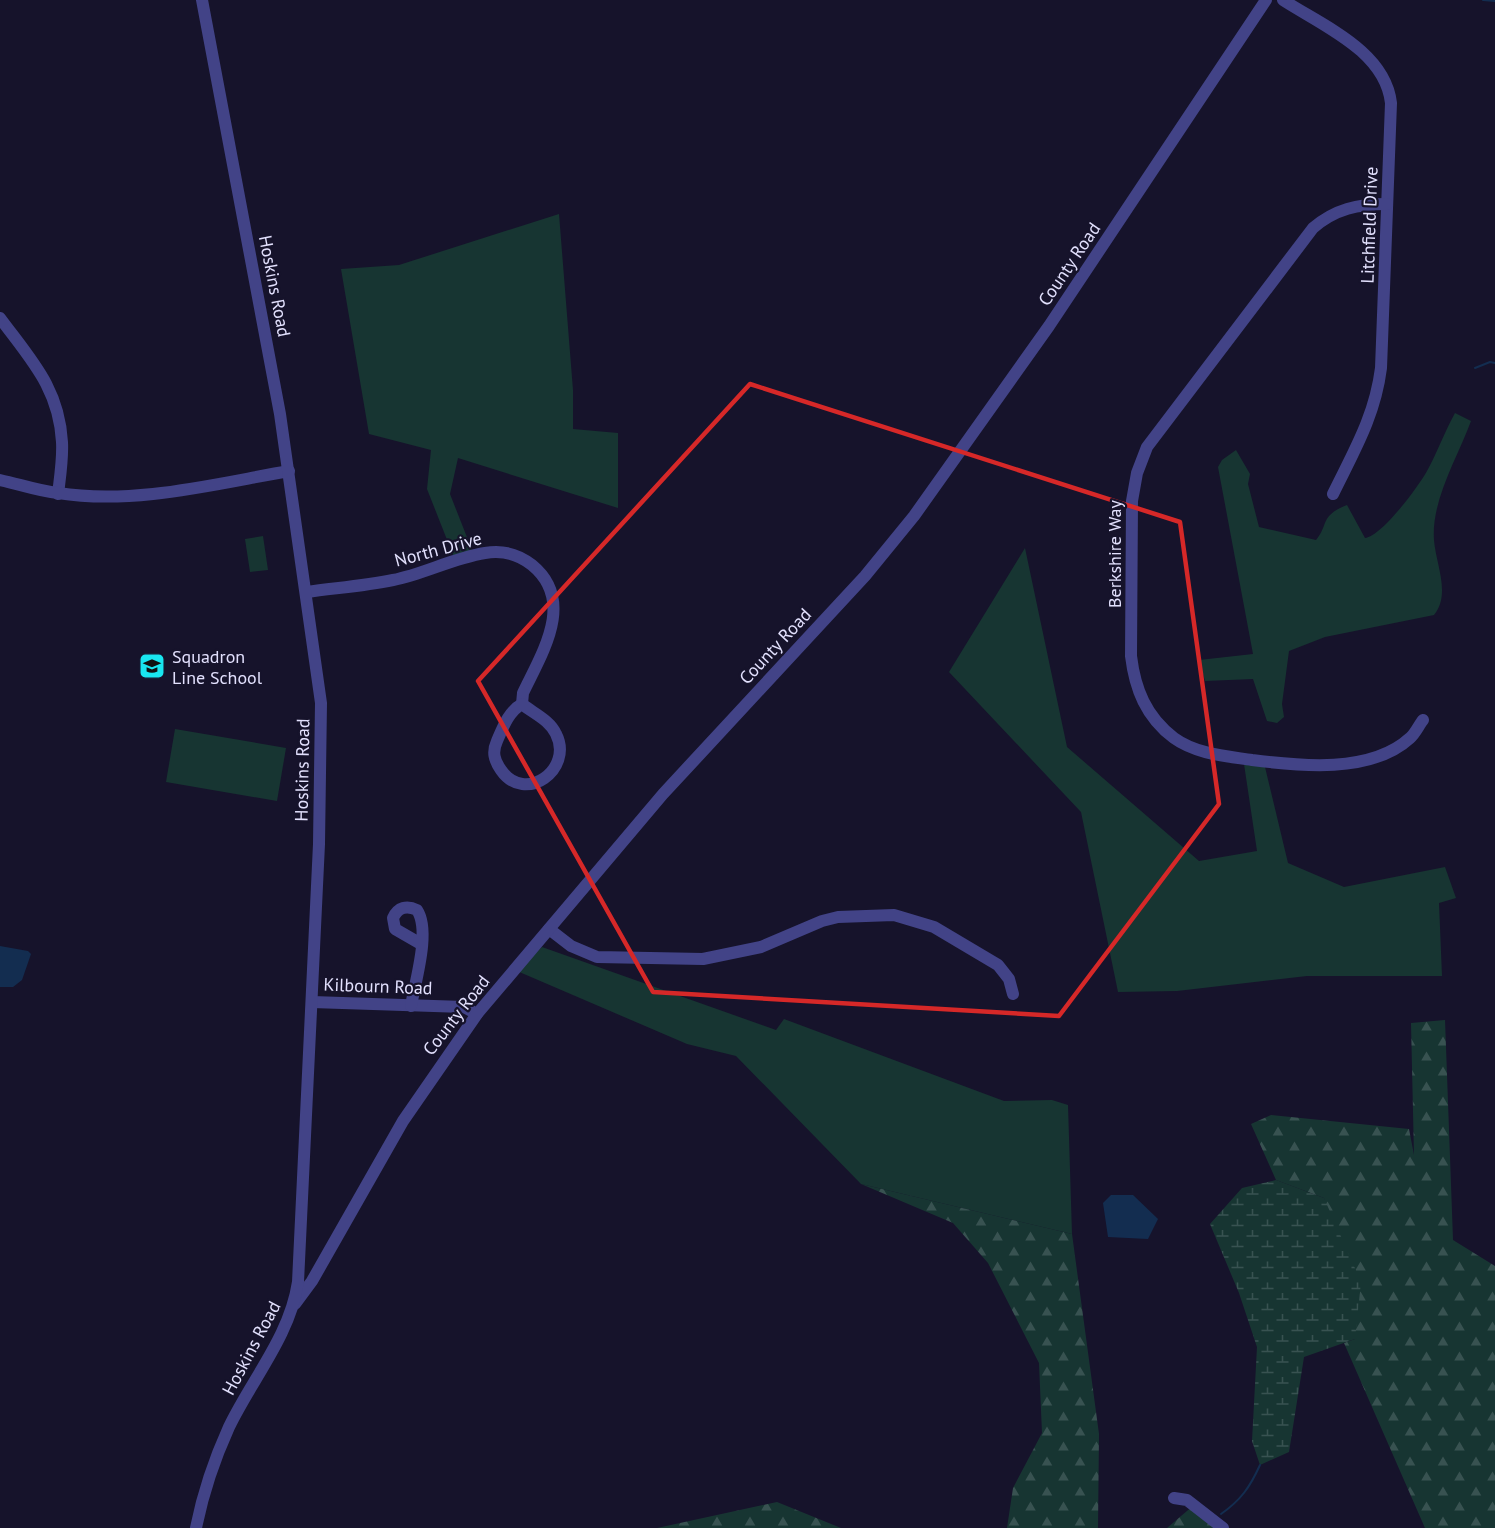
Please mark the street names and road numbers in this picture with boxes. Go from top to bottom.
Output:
street label: Litchfield Drive [1355,166,1383,284]
street label: County Road [1033,218,1105,310]
street label: Hoskins Road [254,233,296,339]
street label: Berkshire Way [1103,499,1126,608]
street label: North Drive [392,526,484,572]
street label: County Road [734,603,816,689]
street label: Hoskins Road [290,718,314,822]
street label: County Road [418,970,494,1060]
street label: Kilbourn Road [323,973,433,999]
street label: Hoskins Road [217,1297,285,1399]

